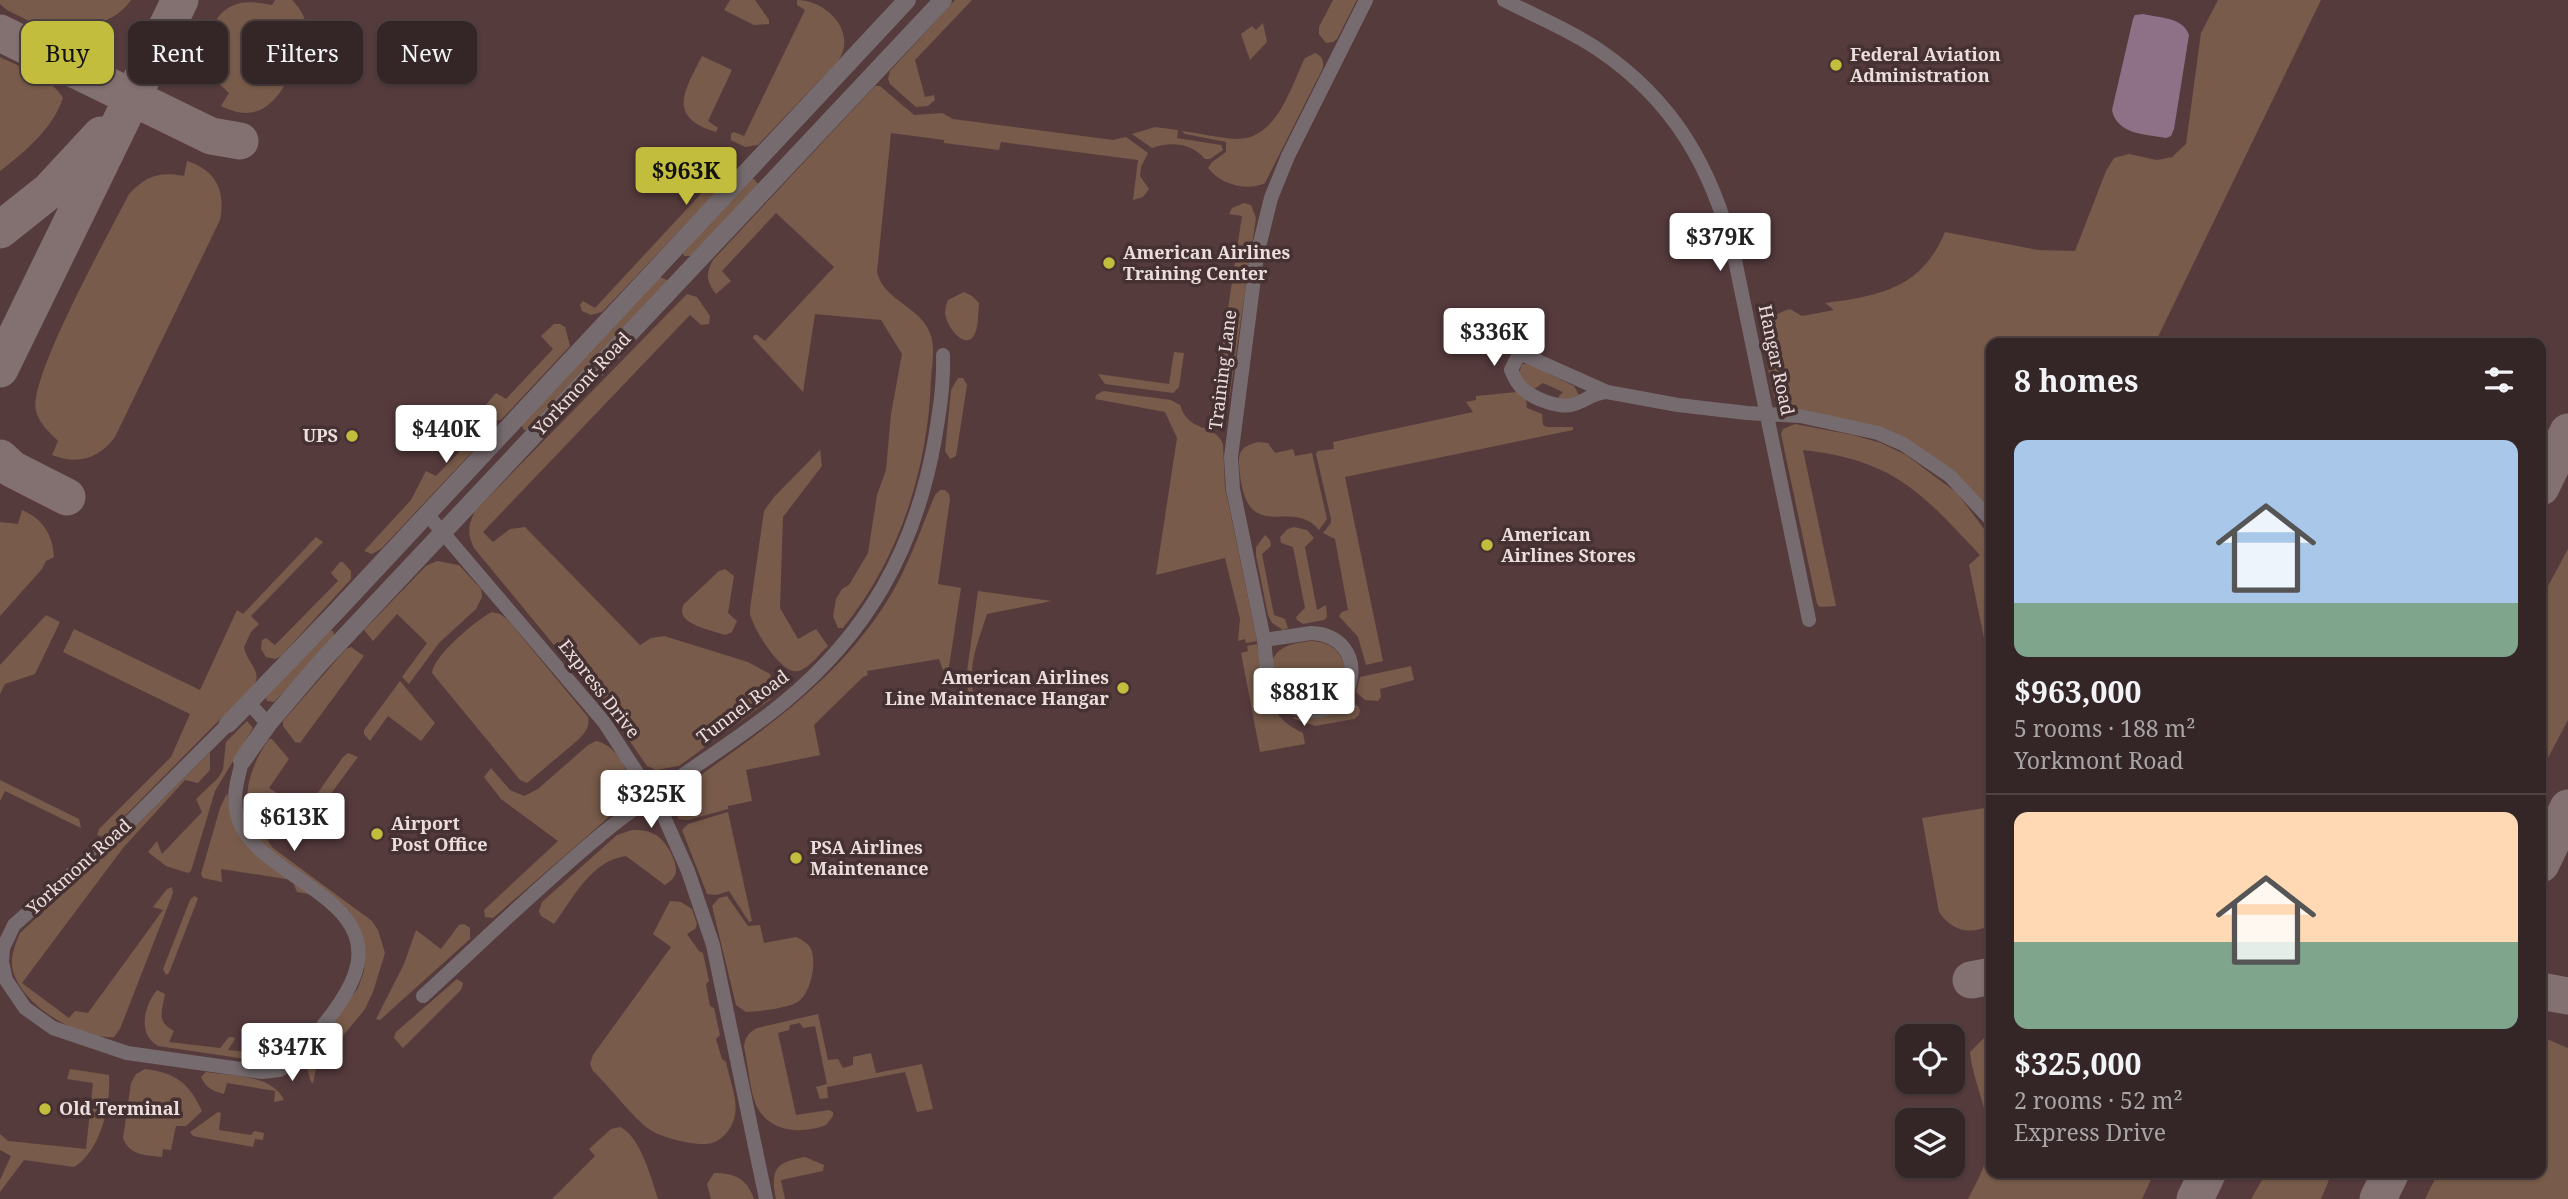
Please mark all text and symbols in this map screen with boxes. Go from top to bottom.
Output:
chip: Buy [21,21,114,84]
chip: Rent [128,21,228,84]
chip: Filters [242,21,363,84]
chip: New [377,21,477,84]
place label: Federal Aviation Administration [1850,42,2001,87]
marker: Federal Aviation Administration [1828,57,1844,73]
pin: $963K [637,148,735,207]
text: $963K [652,154,720,186]
pin: $379K [1671,214,1769,273]
text: $379K [1686,220,1754,252]
place label: American Airlines Training Center [1123,240,1291,285]
marker: American Airlines Training Center [1101,255,1117,271]
street label: Hangar Road [1754,302,1800,417]
street label: Training Lane [1203,308,1241,431]
pin: $336K [1445,308,1543,368]
text: $336K [1460,315,1528,347]
street label: Yorkmont Road [527,327,635,441]
text: 8 homes [2014,360,2138,401]
icon: filters [2480,361,2518,399]
pin: $440K [397,406,495,465]
text: $440K [412,412,480,444]
place label: UPS [303,423,338,447]
marker: UPS [344,428,360,444]
icon: home [2203,485,2329,611]
place label: American Airlines Stores [1501,522,1636,567]
marker: American Airlines Stores [1479,537,1495,553]
street label: Express Drive [554,634,646,743]
street label: Tunnel Road [692,664,793,749]
place label: American Airlines Line Maintenace Hangar [885,665,1110,710]
pin: $881K [1255,668,1353,728]
text: $963,000 [2014,671,2141,712]
text: $881K [1270,675,1338,707]
marker: American Airlines Line Maintenace Hangar [1115,680,1131,696]
text: 5 rooms · 188 m² [2014,712,2196,744]
text: Yorkmont Road [2014,744,2184,776]
pin: $325K [602,770,700,830]
text: $325K [617,777,685,809]
pin: $613K [245,794,343,853]
text: $613K [260,800,328,832]
place label: Airport Post Office [391,811,487,856]
street label: Yorkmont Road [20,813,136,920]
marker: Airport Post Office [369,826,385,842]
place label: PSA Airlines Maintenance [810,835,928,880]
marker: PSA Airlines Maintenance [788,850,804,866]
icon: home [2203,857,2329,983]
pin: $347K [243,1024,341,1083]
map controls [1895,1024,1965,1178]
button: locate [1895,1024,1965,1094]
text: $347K [258,1030,326,1062]
text: $325,000 [2014,1043,2141,1084]
text: 2 rooms · 52 m² [2014,1084,2183,1116]
place label: Old Terminal [59,1096,181,1120]
marker: Old Terminal [37,1101,53,1117]
button: layers [1895,1108,1965,1178]
text: Express Drive [2014,1116,2166,1148]

